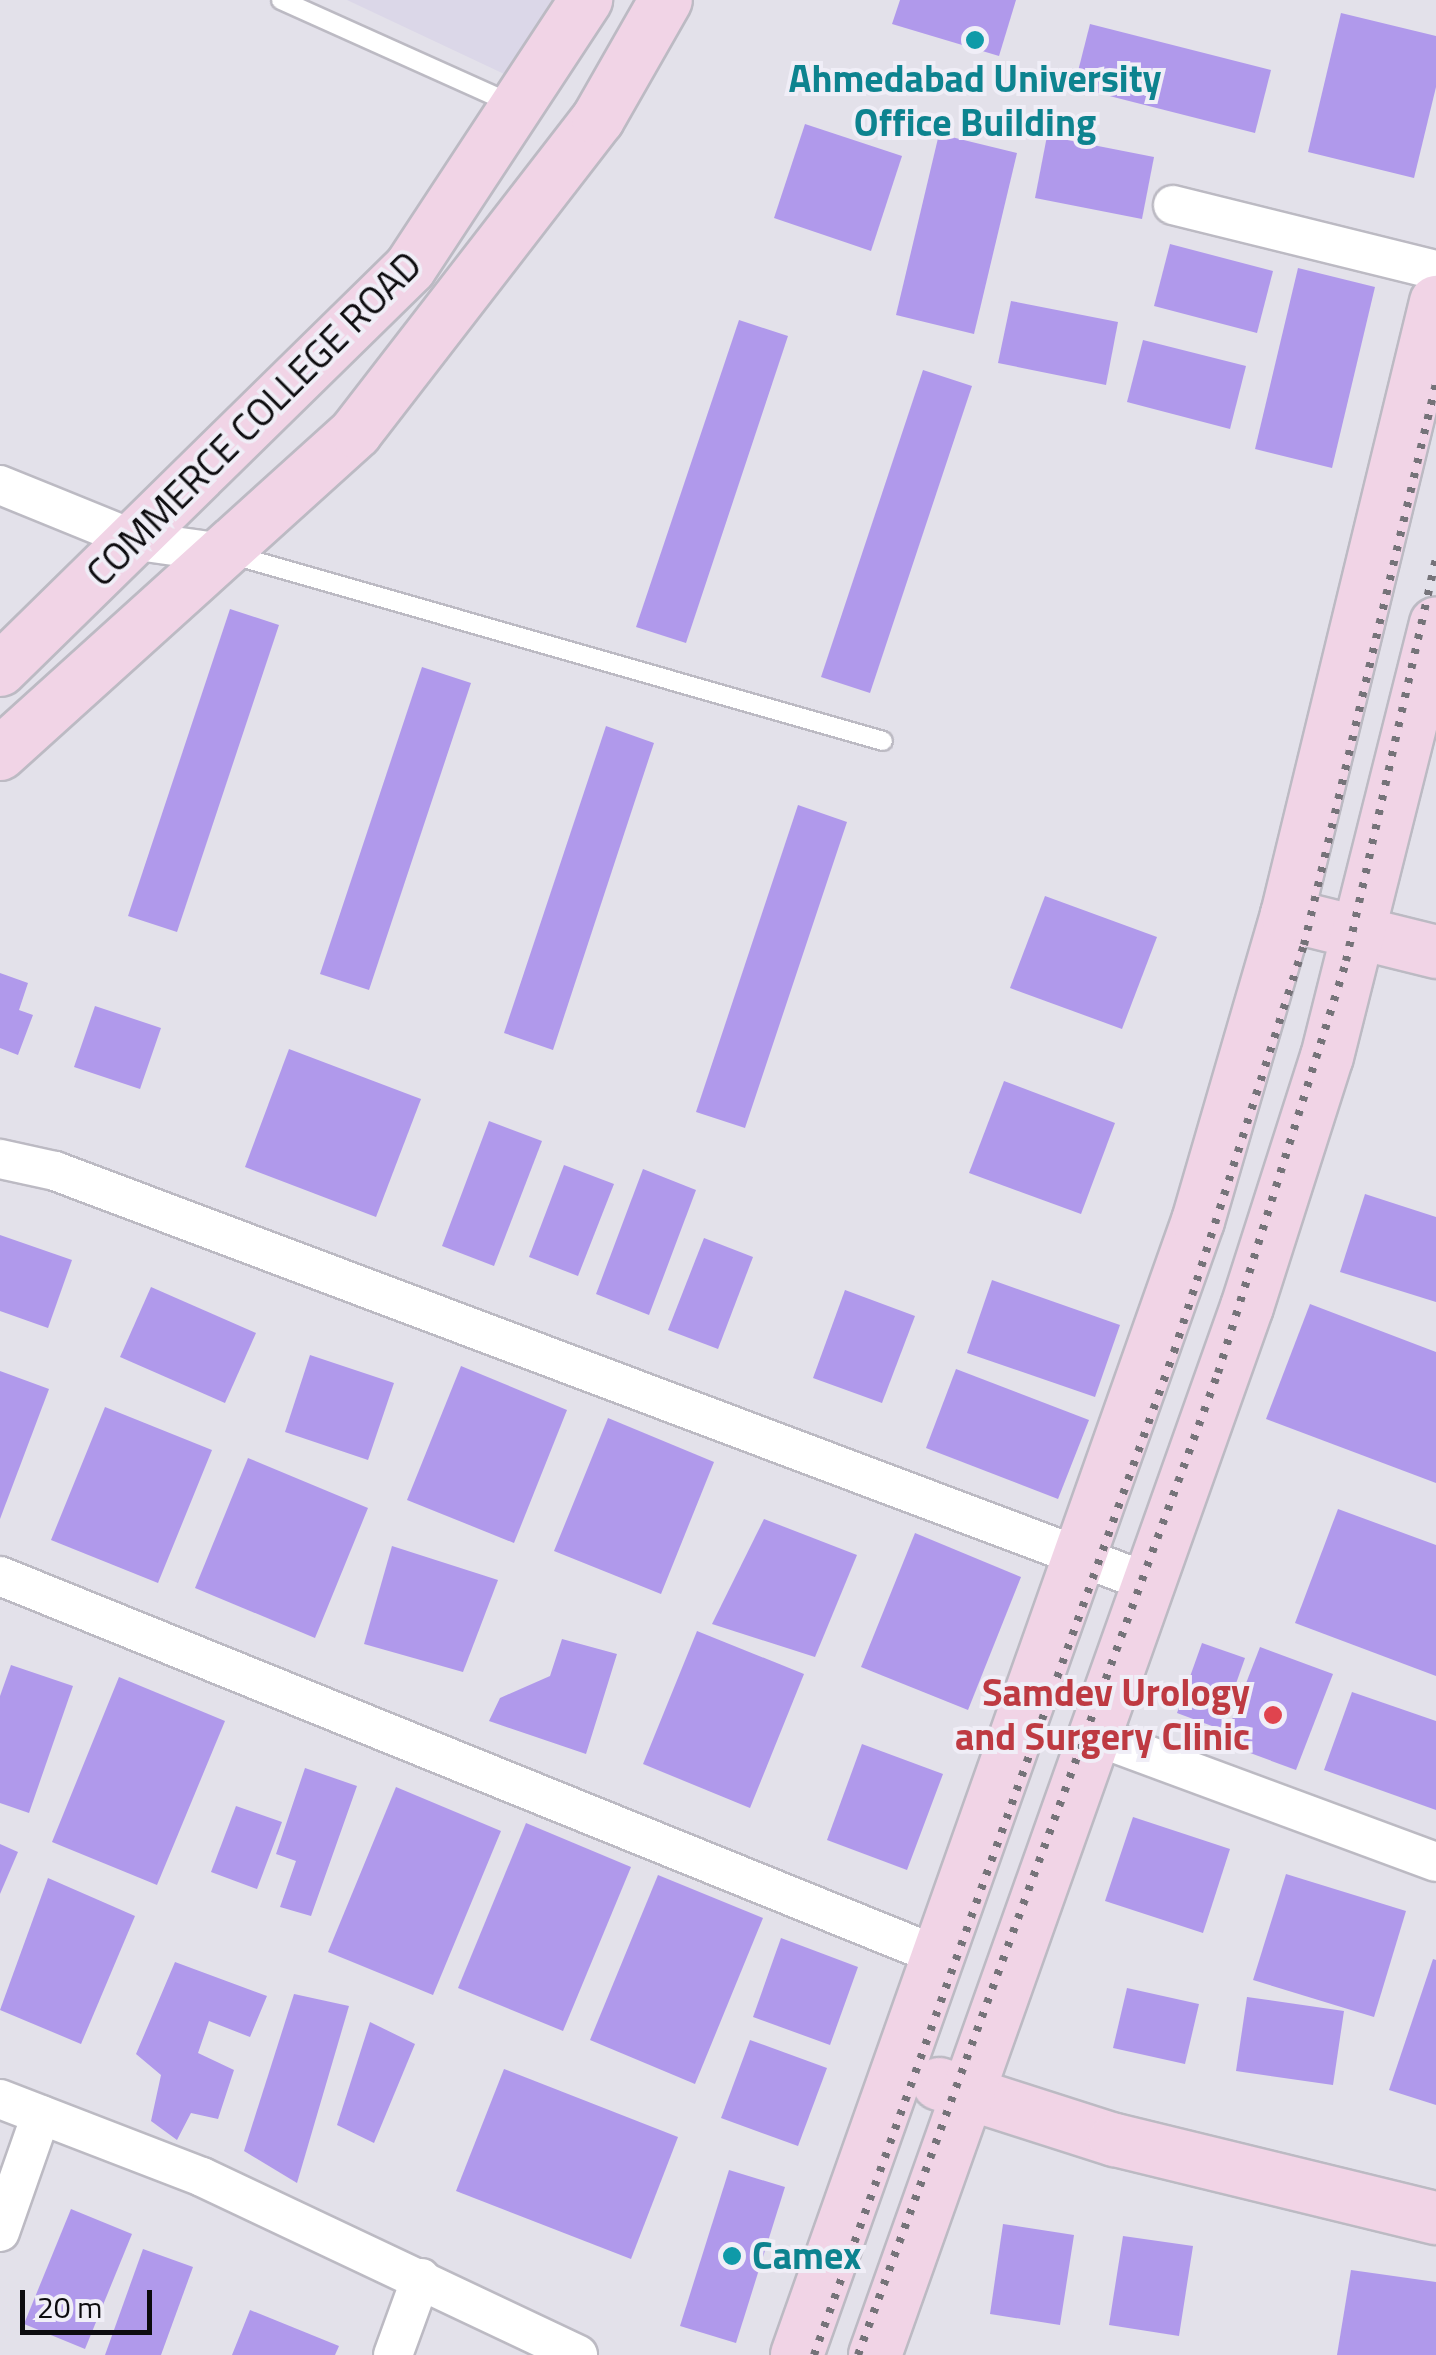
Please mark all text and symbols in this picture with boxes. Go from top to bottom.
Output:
marker: Ahmedabad University Office Building [964,29,986,51]
place label: Ahmedabad University Office Building [789,56,1161,146]
street label: COMMERCE COLLEGE ROAD [77,242,431,596]
place label: Samdev Urology and Surgery Clinic [955,1670,1250,1760]
marker: Samdev Urology and Surgery Clinic [1260,1702,1286,1728]
place label: Camex [752,2233,861,2279]
marker: Camex [721,2245,743,2267]
scale bar [25,2270,158,2332]
text: 20 m [37,2284,102,2330]

